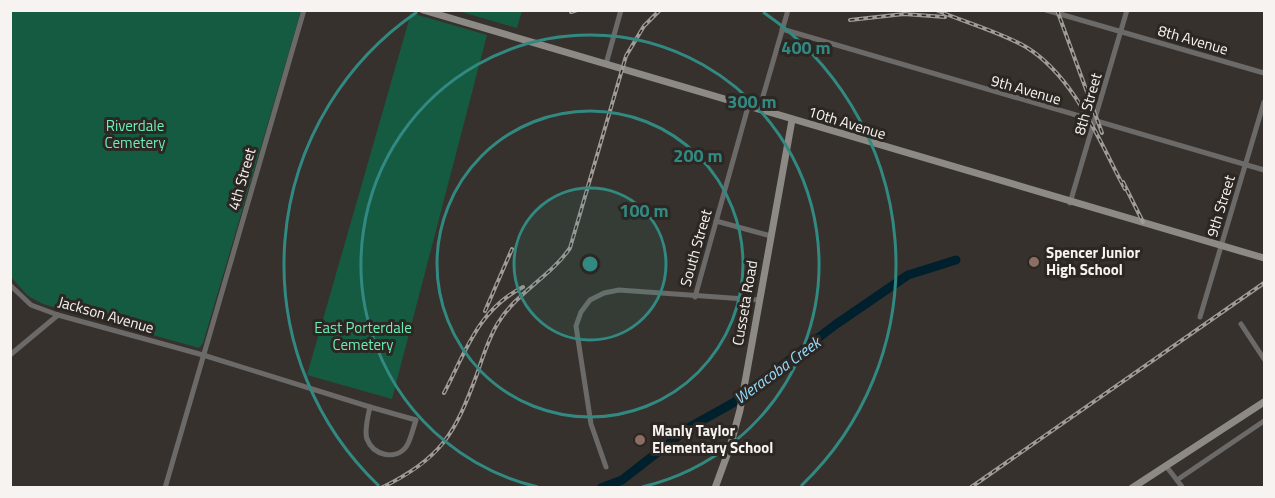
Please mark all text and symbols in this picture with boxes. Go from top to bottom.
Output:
street label: 8th Avenue [1155,19,1231,60]
text: 400 m [781,34,831,61]
street label: 9th Avenue [988,69,1064,110]
street label: 8th Street [1068,69,1108,138]
text: 300 m [727,88,777,115]
street label: 10th Avenue [805,100,889,145]
park label: Riverdale Cemetery [105,114,165,154]
text: 200 m [673,142,723,169]
street label: 4th Street [222,144,262,213]
street label: 9th Street [1200,171,1241,240]
text: 100 m [619,197,669,224]
street label: South Street [674,206,718,289]
place label: Spencer Junior High School [1046,241,1140,281]
centre of rings [580,254,600,274]
marker: Spencer Junior High School [1027,255,1041,269]
street label: Cusseta Road [726,259,763,347]
street label: Jackson Avenue [56,290,157,339]
park label: East Porterdale Cemetery [314,316,412,356]
water label: Weracoba Creek [729,329,827,410]
place label: Manly Taylor Elementary School [652,419,773,459]
marker: Manly Taylor Elementary School [633,433,647,447]

